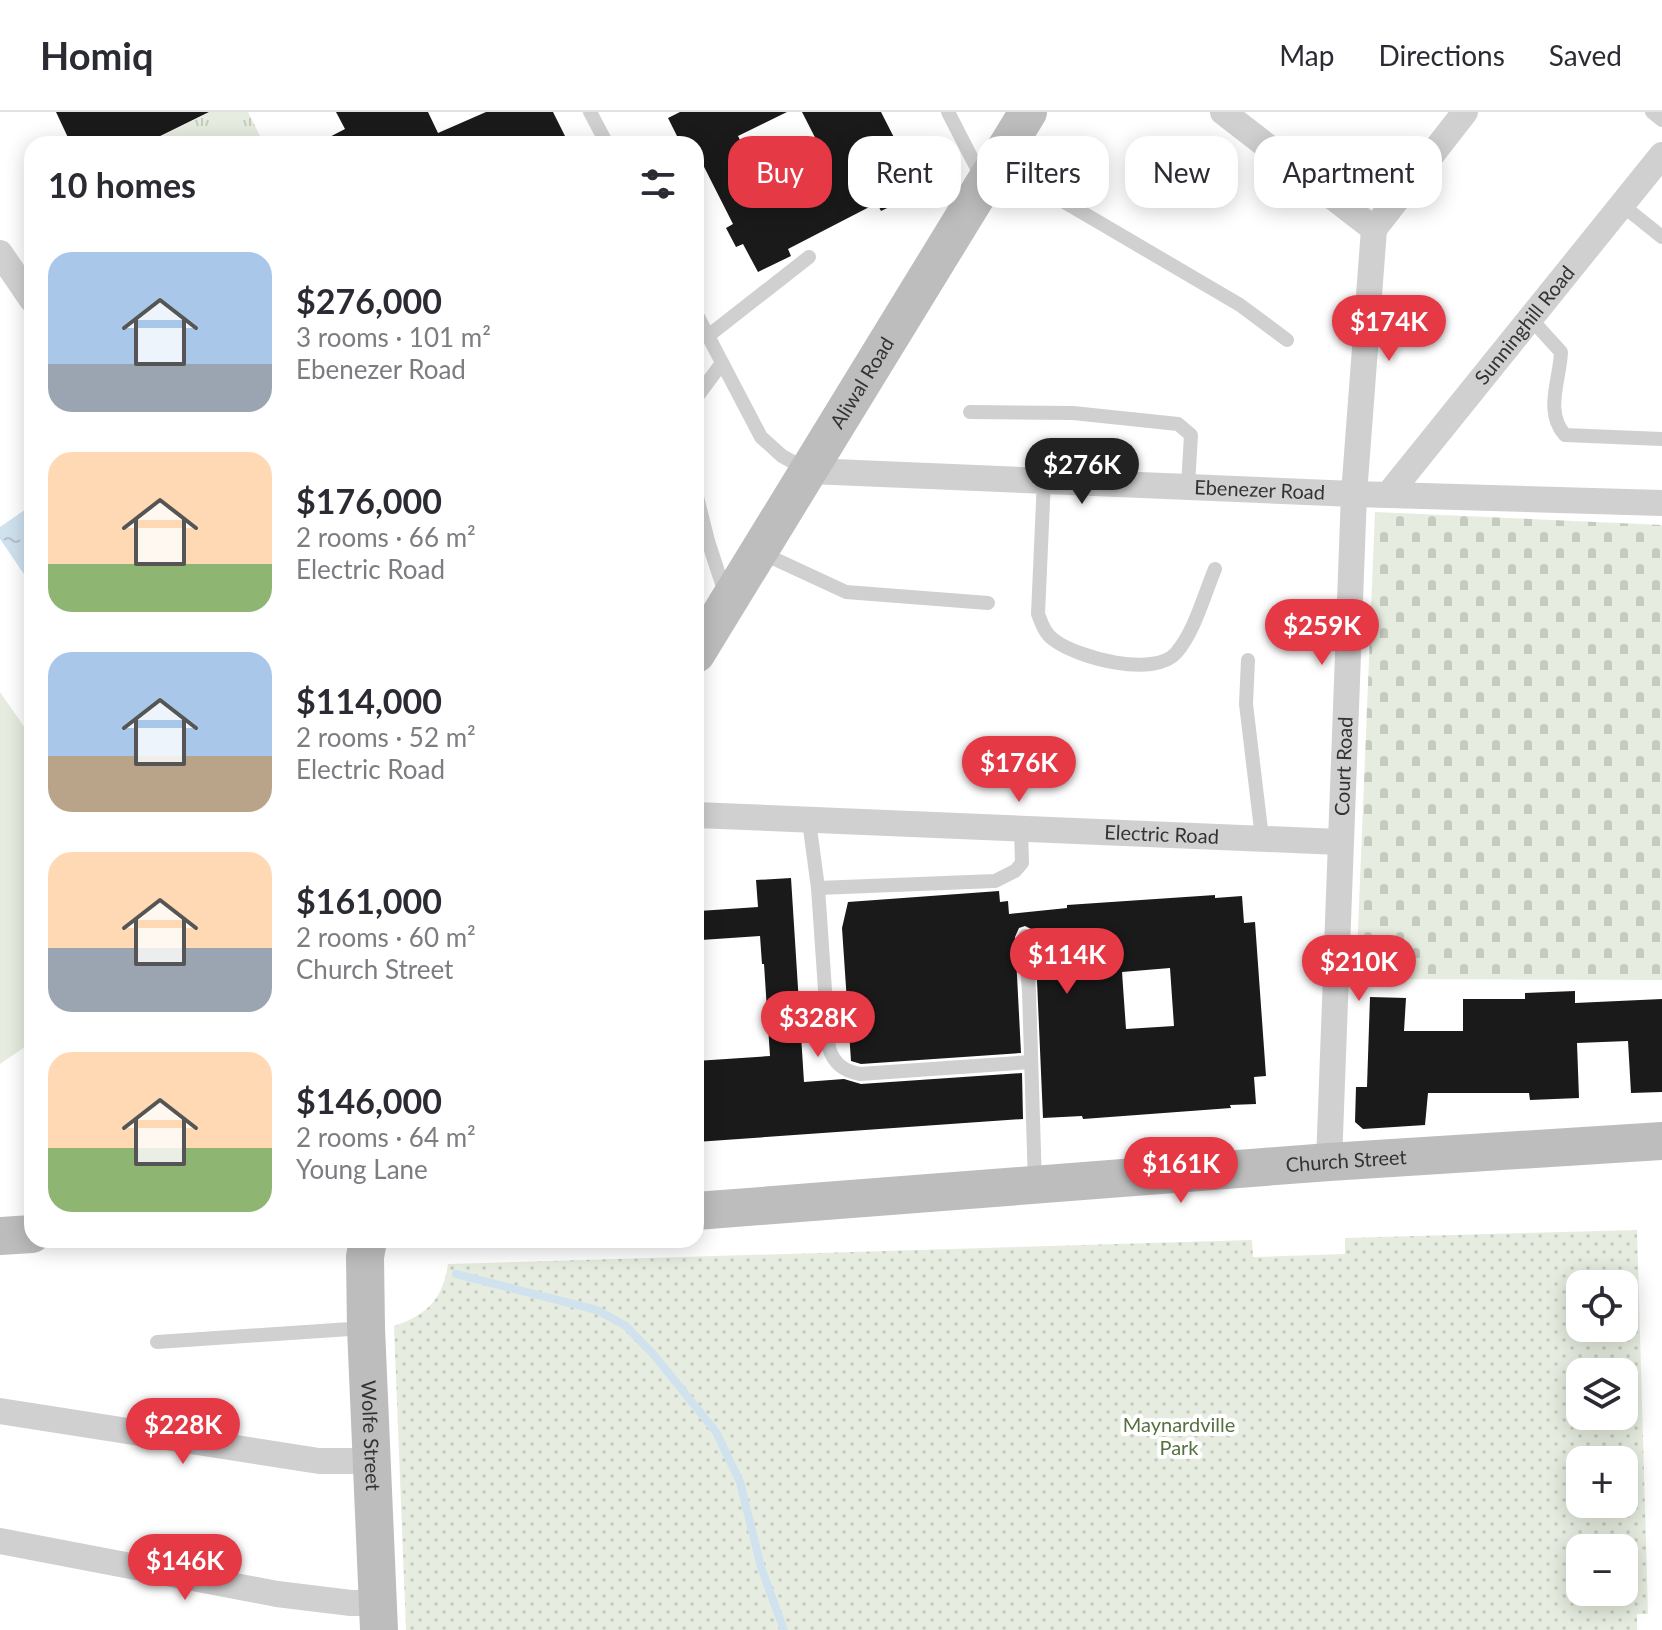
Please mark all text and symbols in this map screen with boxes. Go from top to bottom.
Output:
text: Homiq [40,32,154,78]
text: Map [1279,38,1334,72]
text: Directions [1378,38,1505,72]
text: Saved [1549,38,1622,72]
chip: Buy [728,136,832,208]
chip: Rent [848,136,961,208]
chip: Filters [977,136,1109,208]
chip: New [1125,136,1238,208]
chip: Apartment [1254,136,1442,208]
icon: filters [636,162,680,206]
text: 10 homes [48,164,196,205]
street label: Sunninghill Road [1469,260,1579,389]
text: $276,000 [296,280,442,321]
icon: home [112,284,208,380]
pin: $174K [1333,295,1445,363]
text: $174K [1350,305,1428,337]
text: 3 rooms · 101 m² [296,321,491,353]
street label: Aliwal Road [824,332,898,432]
text: Ebenezer Road [296,353,466,385]
pin: $276K [1026,438,1138,506]
text: $276K [1043,448,1121,480]
street label: Ebenezer Road [1194,474,1325,504]
text: $176,000 [296,480,442,521]
icon: home [112,484,208,580]
text: 2 rooms · 66 m² [296,521,476,553]
text: Electric Road [296,553,445,585]
pin: $259K [1266,599,1378,667]
text: $259K [1283,609,1361,641]
text: $114,000 [296,680,442,721]
icon: home [112,684,208,780]
street label: Court Road [1329,716,1357,816]
text: 2 rooms · 52 m² [296,721,476,753]
pin: $176K [963,736,1075,804]
text: $176K [980,746,1058,778]
text: Electric Road [296,753,445,785]
street label: Electric Road [1104,819,1219,848]
text: $161,000 [296,880,442,921]
icon: home [112,884,208,980]
text: 2 rooms · 60 m² [296,921,476,953]
pin: $114K [1011,928,1123,996]
pin: $210K [1303,935,1415,1003]
text: $114K [1028,938,1106,970]
text: $210K [1320,945,1398,977]
text: Church Street [296,953,453,985]
pin: $328K [762,991,874,1059]
text: $328K [779,1001,857,1033]
text: $146,000 [296,1080,442,1121]
icon: home [112,1084,208,1180]
text: 2 rooms · 64 m² [296,1121,476,1153]
pin: $161K [1125,1137,1237,1205]
street label: Church Street [1285,1144,1407,1176]
text: $161K [1142,1147,1220,1179]
text: Young Lane [296,1153,428,1185]
map controls [1566,1270,1638,1606]
button: locate [1566,1270,1638,1342]
button: layers [1566,1358,1638,1430]
street label: Wolfe Street [357,1380,386,1491]
pin: $228K [127,1398,239,1466]
text: $228K [144,1408,222,1440]
park label: Maynardville Park [1123,1412,1235,1459]
button: + [1566,1446,1638,1518]
pin: $146K [129,1534,241,1602]
button: − [1566,1534,1638,1606]
text: $146K [146,1544,224,1576]

